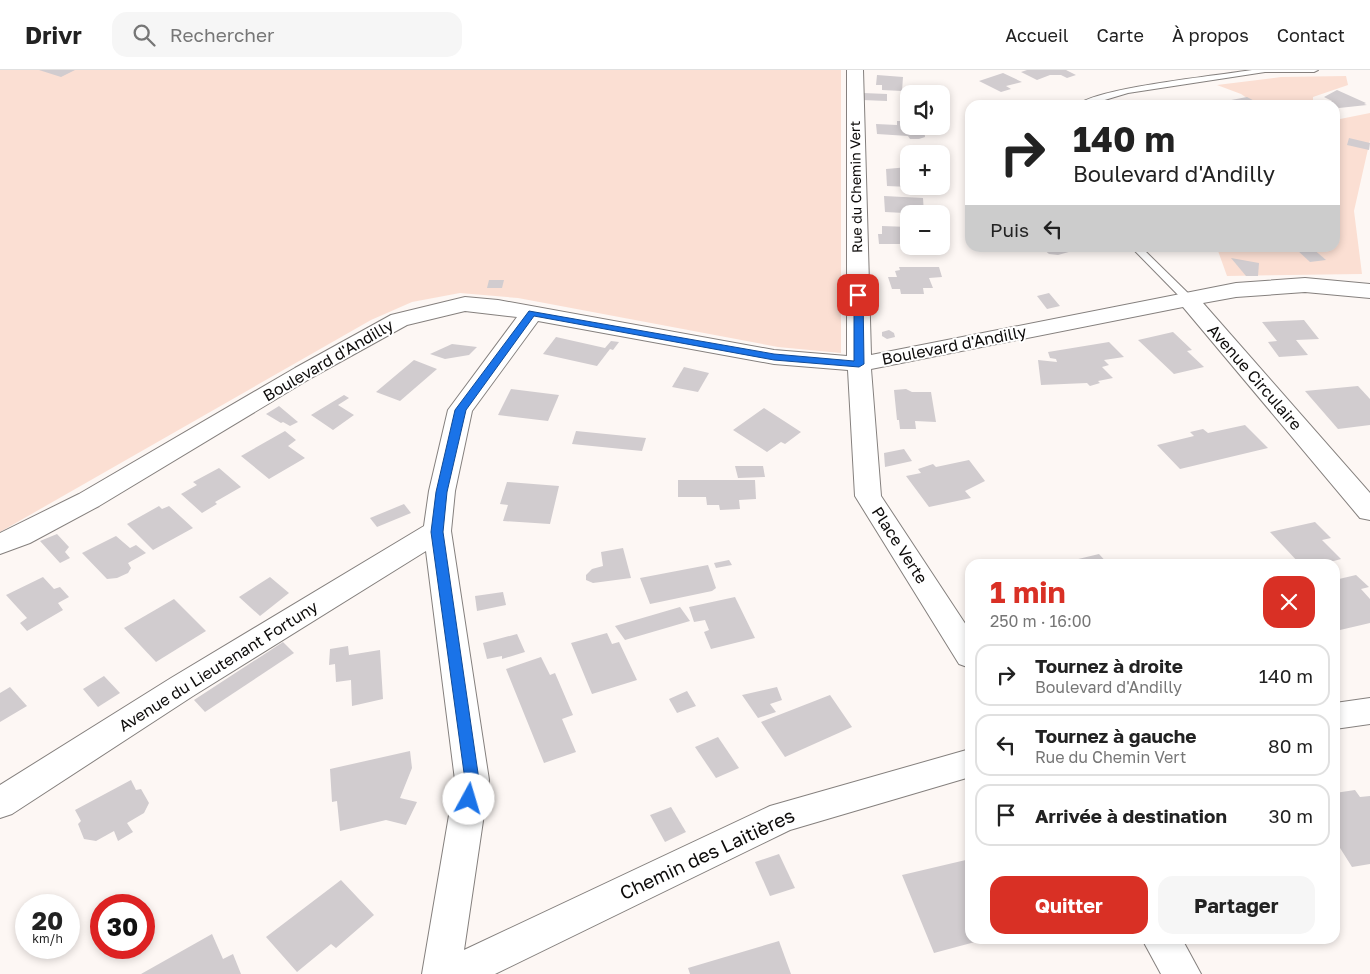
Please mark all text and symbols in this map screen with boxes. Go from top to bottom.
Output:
search box [112,12,462,57]
text: Drivr [25,20,82,49]
icon: search [130,21,158,49]
text: Rechercher [170,23,274,46]
text: Accueil [1005,24,1069,46]
text: Carte [1097,24,1144,46]
text: À propos [1172,24,1249,46]
text: Contact [1277,24,1345,46]
map controls [900,85,950,255]
button: sound [900,85,950,135]
text: 140 m [1073,118,1175,160]
icon: right [990,120,1055,185]
street label: Rue du Chemin Vert [846,121,865,253]
button: + [900,145,950,195]
text: Boulevard d'Andilly [1073,160,1275,187]
button: − [900,205,950,255]
icon: left [1039,215,1067,243]
text: Puis [990,218,1029,241]
pin [837,274,879,316]
icon: arrive [844,281,872,309]
street label: Boulevard d'Andilly [259,315,397,405]
street label: Avenue Circulaire [1204,320,1306,434]
street label: Boulevard d'Andilly [880,321,1028,369]
street label: Place Verte [868,503,932,587]
text: 1 min [990,574,1066,610]
button: close [1263,576,1315,628]
street label: Avenue du Lieutenant Fortuny [115,596,321,736]
text: 250 m · 16:00 [990,611,1092,631]
text: Tournez à droite [1035,654,1183,677]
icon: right [992,661,1020,689]
text: 140 m [1259,664,1313,687]
text: Boulevard d'Andilly [1035,677,1182,697]
text: Tournez à gauche [1035,724,1196,747]
icon: left [992,731,1020,759]
text: 80 m [1268,734,1313,757]
text: Rue du Chemin Vert [1035,747,1186,767]
position arrow [442,772,494,824]
icon: arrive [992,801,1020,829]
street label: Chemin des Laitières [616,803,798,904]
text: Arrivée à destination [1035,804,1227,827]
text: 30 m [1269,804,1313,827]
button: Quitter [990,876,1148,934]
button: Partager [1158,876,1315,934]
speed limit sign: 30 [90,894,155,959]
text: 20 [32,905,63,936]
text: km/h [32,931,63,946]

